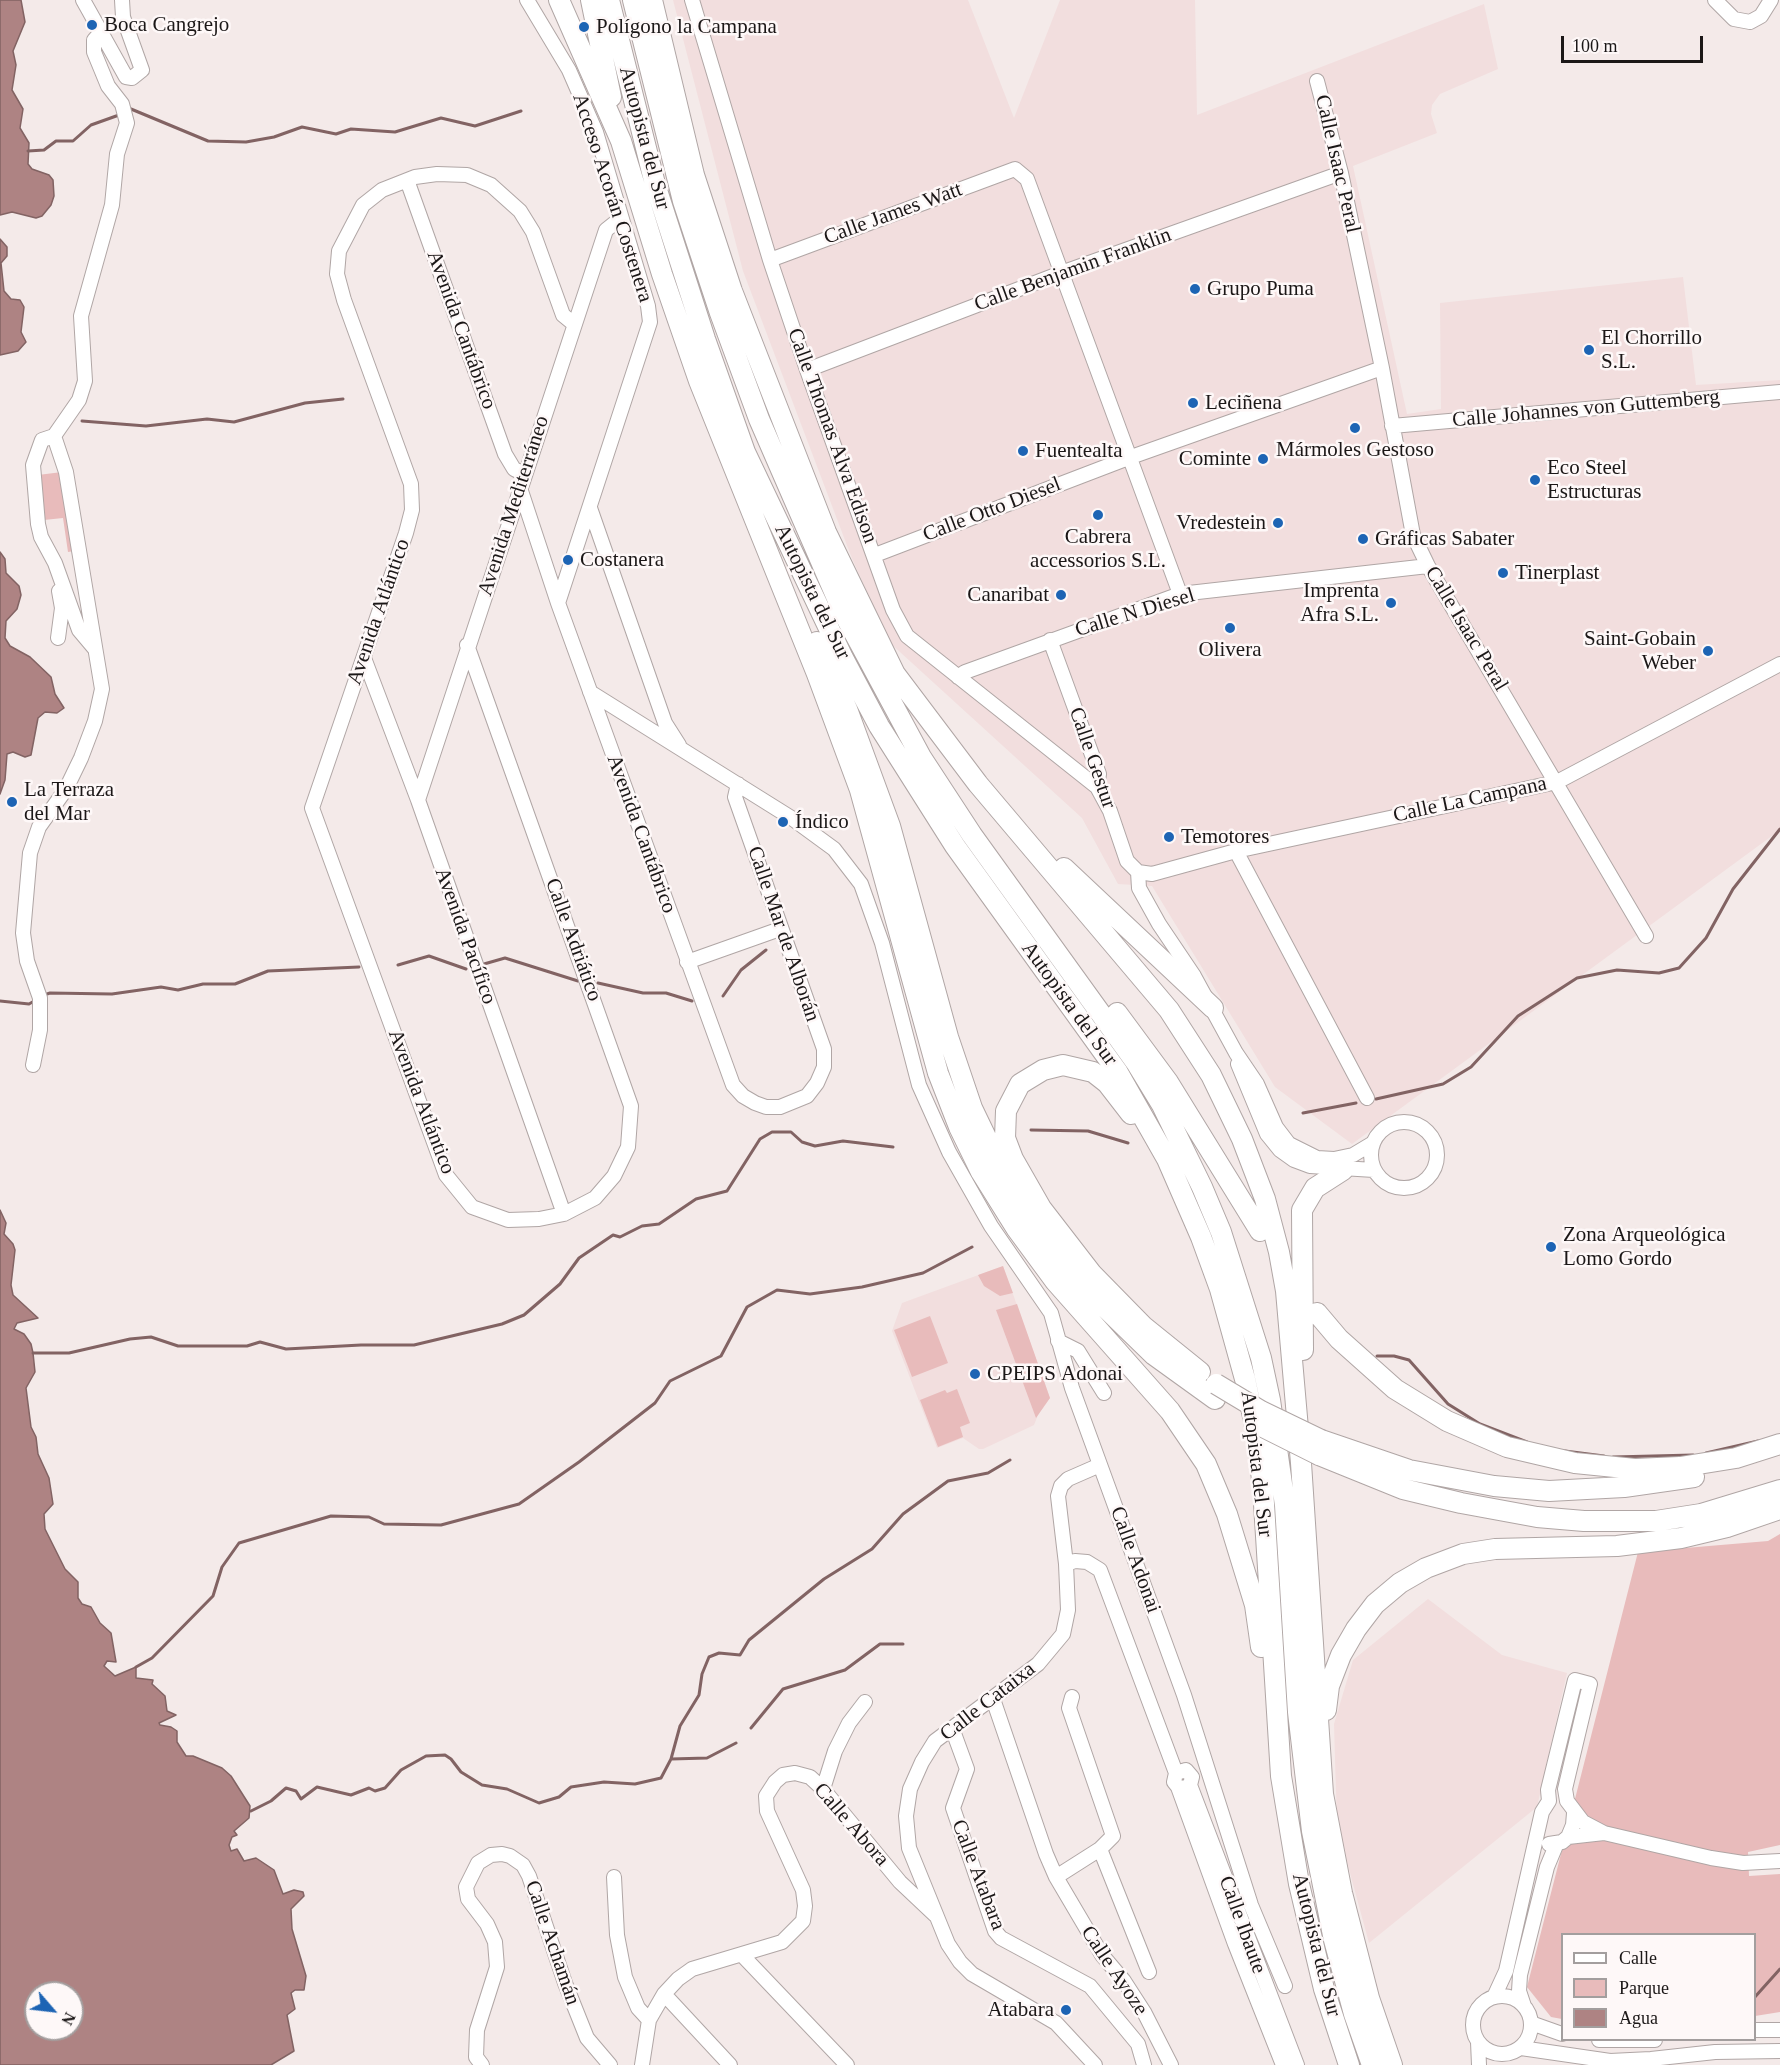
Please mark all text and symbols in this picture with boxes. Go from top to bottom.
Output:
place label: Boca Cangrejo [104,12,229,38]
place label: Polígono la Campana [596,14,777,40]
marker: Boca Cangrejo [85,18,99,32]
marker: Polígono la Campana [577,20,591,34]
scale bar [1564,24,1706,62]
text: 100 m [1572,36,1618,56]
street label: Autopista del Sur [613,64,675,212]
street label: Acceso Acorán Costenera [566,90,658,306]
street label: Calle Isaac Peral [1309,92,1365,236]
street label: Calle James Watt [820,177,966,251]
street label: Calle Benjamin Franklin [971,223,1175,317]
street label: Avenida Cantábrico [421,247,501,413]
place label: Grupo Puma [1207,276,1314,302]
marker: Grupo Puma [1188,282,1202,296]
street label: Calle Thomas Alva Edison [781,325,883,547]
place label: El Chorrillo S.L. [1601,325,1702,375]
marker: El Chorrillo S.L. [1582,343,1596,357]
street label: Calle Johannes von Guttemberg [1451,385,1721,433]
place label: Leciñena [1205,390,1282,416]
marker: Leciñena [1186,396,1200,410]
street label: Avenida Mediterráneo [473,413,555,599]
marker: Mármoles Gestoso [1348,421,1362,435]
place label: Mármoles Gestoso [1276,437,1434,463]
place label: Fuentealta [1035,438,1122,464]
marker: Fuentealta [1016,444,1030,458]
place label: Cominte [1179,446,1251,472]
marker: Cominte [1256,452,1270,466]
place label: Eco Steel Estructuras [1547,455,1641,505]
street label: Calle Otto Diesel [919,472,1065,548]
marker: Eco Steel Estructuras [1528,473,1542,487]
marker: Cabrera accessorios S.L. [1091,508,1105,522]
place label: Vredestein [1176,510,1266,536]
marker: Vredestein [1271,516,1285,530]
street label: Autopista del Sur [768,520,856,664]
place label: Cabrera accessorios S.L. [1030,524,1166,574]
place label: Gráficas Sabater [1375,526,1514,552]
marker: Gráficas Sabater [1356,532,1370,546]
street label: Avenida Atlántico [342,536,416,688]
place label: Costanera [580,547,664,573]
marker: Costanera [561,553,575,567]
place label: Tinerplast [1515,560,1599,586]
street label: Calle Isaac Peral [1419,562,1513,696]
marker: Tinerplast [1496,566,1510,580]
place label: Imprenta Afra S.L. [1300,578,1379,628]
place label: Canaribat [967,582,1049,608]
street label: Calle N Diesel [1072,583,1198,643]
marker: Canaribat [1054,588,1068,602]
marker: Imprenta Afra S.L. [1384,596,1398,610]
marker: Olivera [1223,621,1237,635]
place label: Saint-Gobain Weber [1584,626,1696,676]
place label: Olivera [1199,637,1261,663]
marker: Saint-Gobain Weber [1701,644,1715,658]
street label: Calle Gestur [1063,704,1121,812]
street label: Avenida Cantábrico [601,751,681,917]
street label: Calle La Campana [1391,771,1549,829]
place label: La Terraza del Mar [24,777,114,827]
marker: La Terraza del Mar [5,795,19,809]
place label: Índico [795,809,849,835]
marker: Índico [776,815,790,829]
place label: Temotores [1181,824,1269,850]
marker: Temotores [1162,830,1176,844]
street label: Calle Mar de Alborán [741,843,825,1025]
street label: Avenida Pacífico [429,864,501,1008]
street label: Calle Adriático [539,875,607,1005]
street label: Autopista del Sur [1016,937,1122,1071]
street label: Avenida Atlántico [382,1026,460,1178]
place label: Zona Arqueológica Lomo Gordo [1563,1222,1726,1272]
marker: Zona Arqueológica Lomo Gordo [1544,1240,1558,1254]
place label: CPEIPS Adonai [987,1361,1123,1387]
marker: CPEIPS Adonai [968,1367,982,1381]
street label: Autopista del Sur [1235,1390,1277,1538]
street label: Calle Adonai [1104,1503,1166,1617]
street label: Calle Cataixa [935,1657,1041,1747]
street label: Calle Abora [808,1778,894,1872]
street label: Calle Atabara [945,1816,1011,1934]
street label: Autopista del Sur [1286,1871,1346,2019]
street label: Calle Ibaute [1213,1873,1271,1977]
street label: Calle Achamán [519,1877,585,2009]
street label: Calle Ayoze [1075,1921,1153,2021]
legend [1561,1933,1756,2041]
text: Calle [1619,1948,1657,1968]
text: Parque [1619,1978,1669,1998]
north arrow [24,1981,84,2041]
place label: Atabara [988,1997,1054,2023]
marker: Atabara [1059,2003,1073,2017]
text: Agua [1619,2008,1658,2028]
text: N [58,2010,79,2028]

